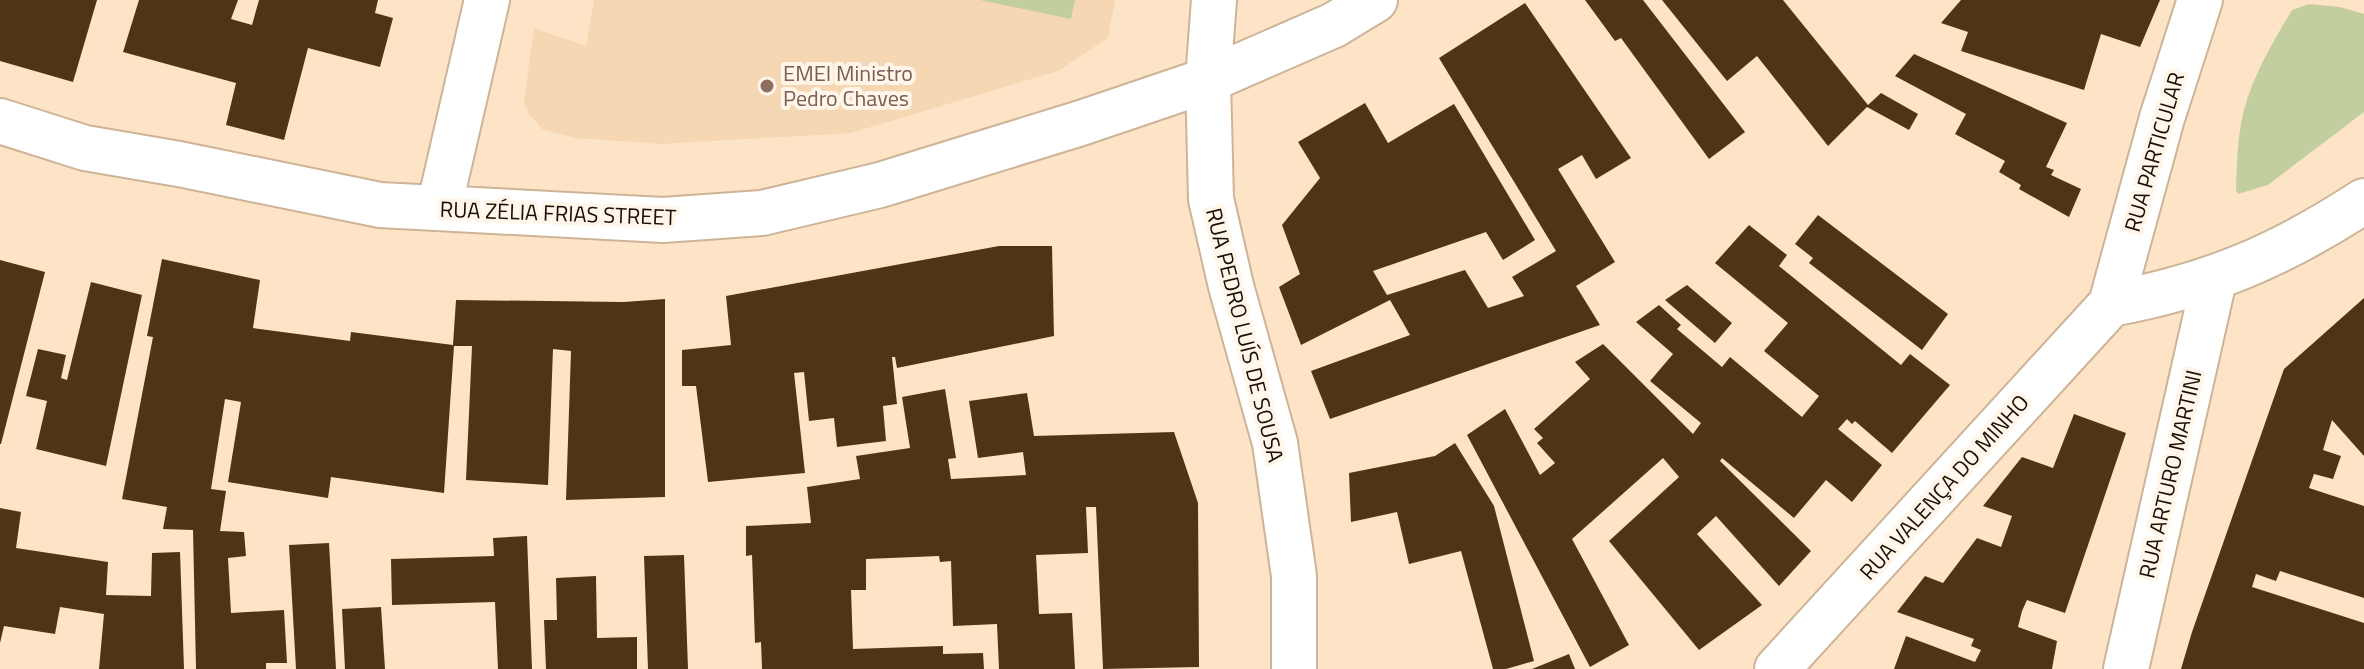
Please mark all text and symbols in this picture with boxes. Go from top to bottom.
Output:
place label: EMEI Ministro Pedro Chaves [783,56,913,115]
street label: RUA PARTICULAR [2115,68,2193,236]
marker: EMEI Ministro Pedro Chaves [758,77,776,95]
street label: RUA ZÉLIA FRIAS STREET [439,192,677,234]
street label: RUA PEDRO LUÍS DE SOUSA [1197,204,1293,466]
street label: RUA ARTURO MARTINI [2129,366,2211,582]
street label: RUA VALENÇA DO MINHO [1851,386,2037,588]

